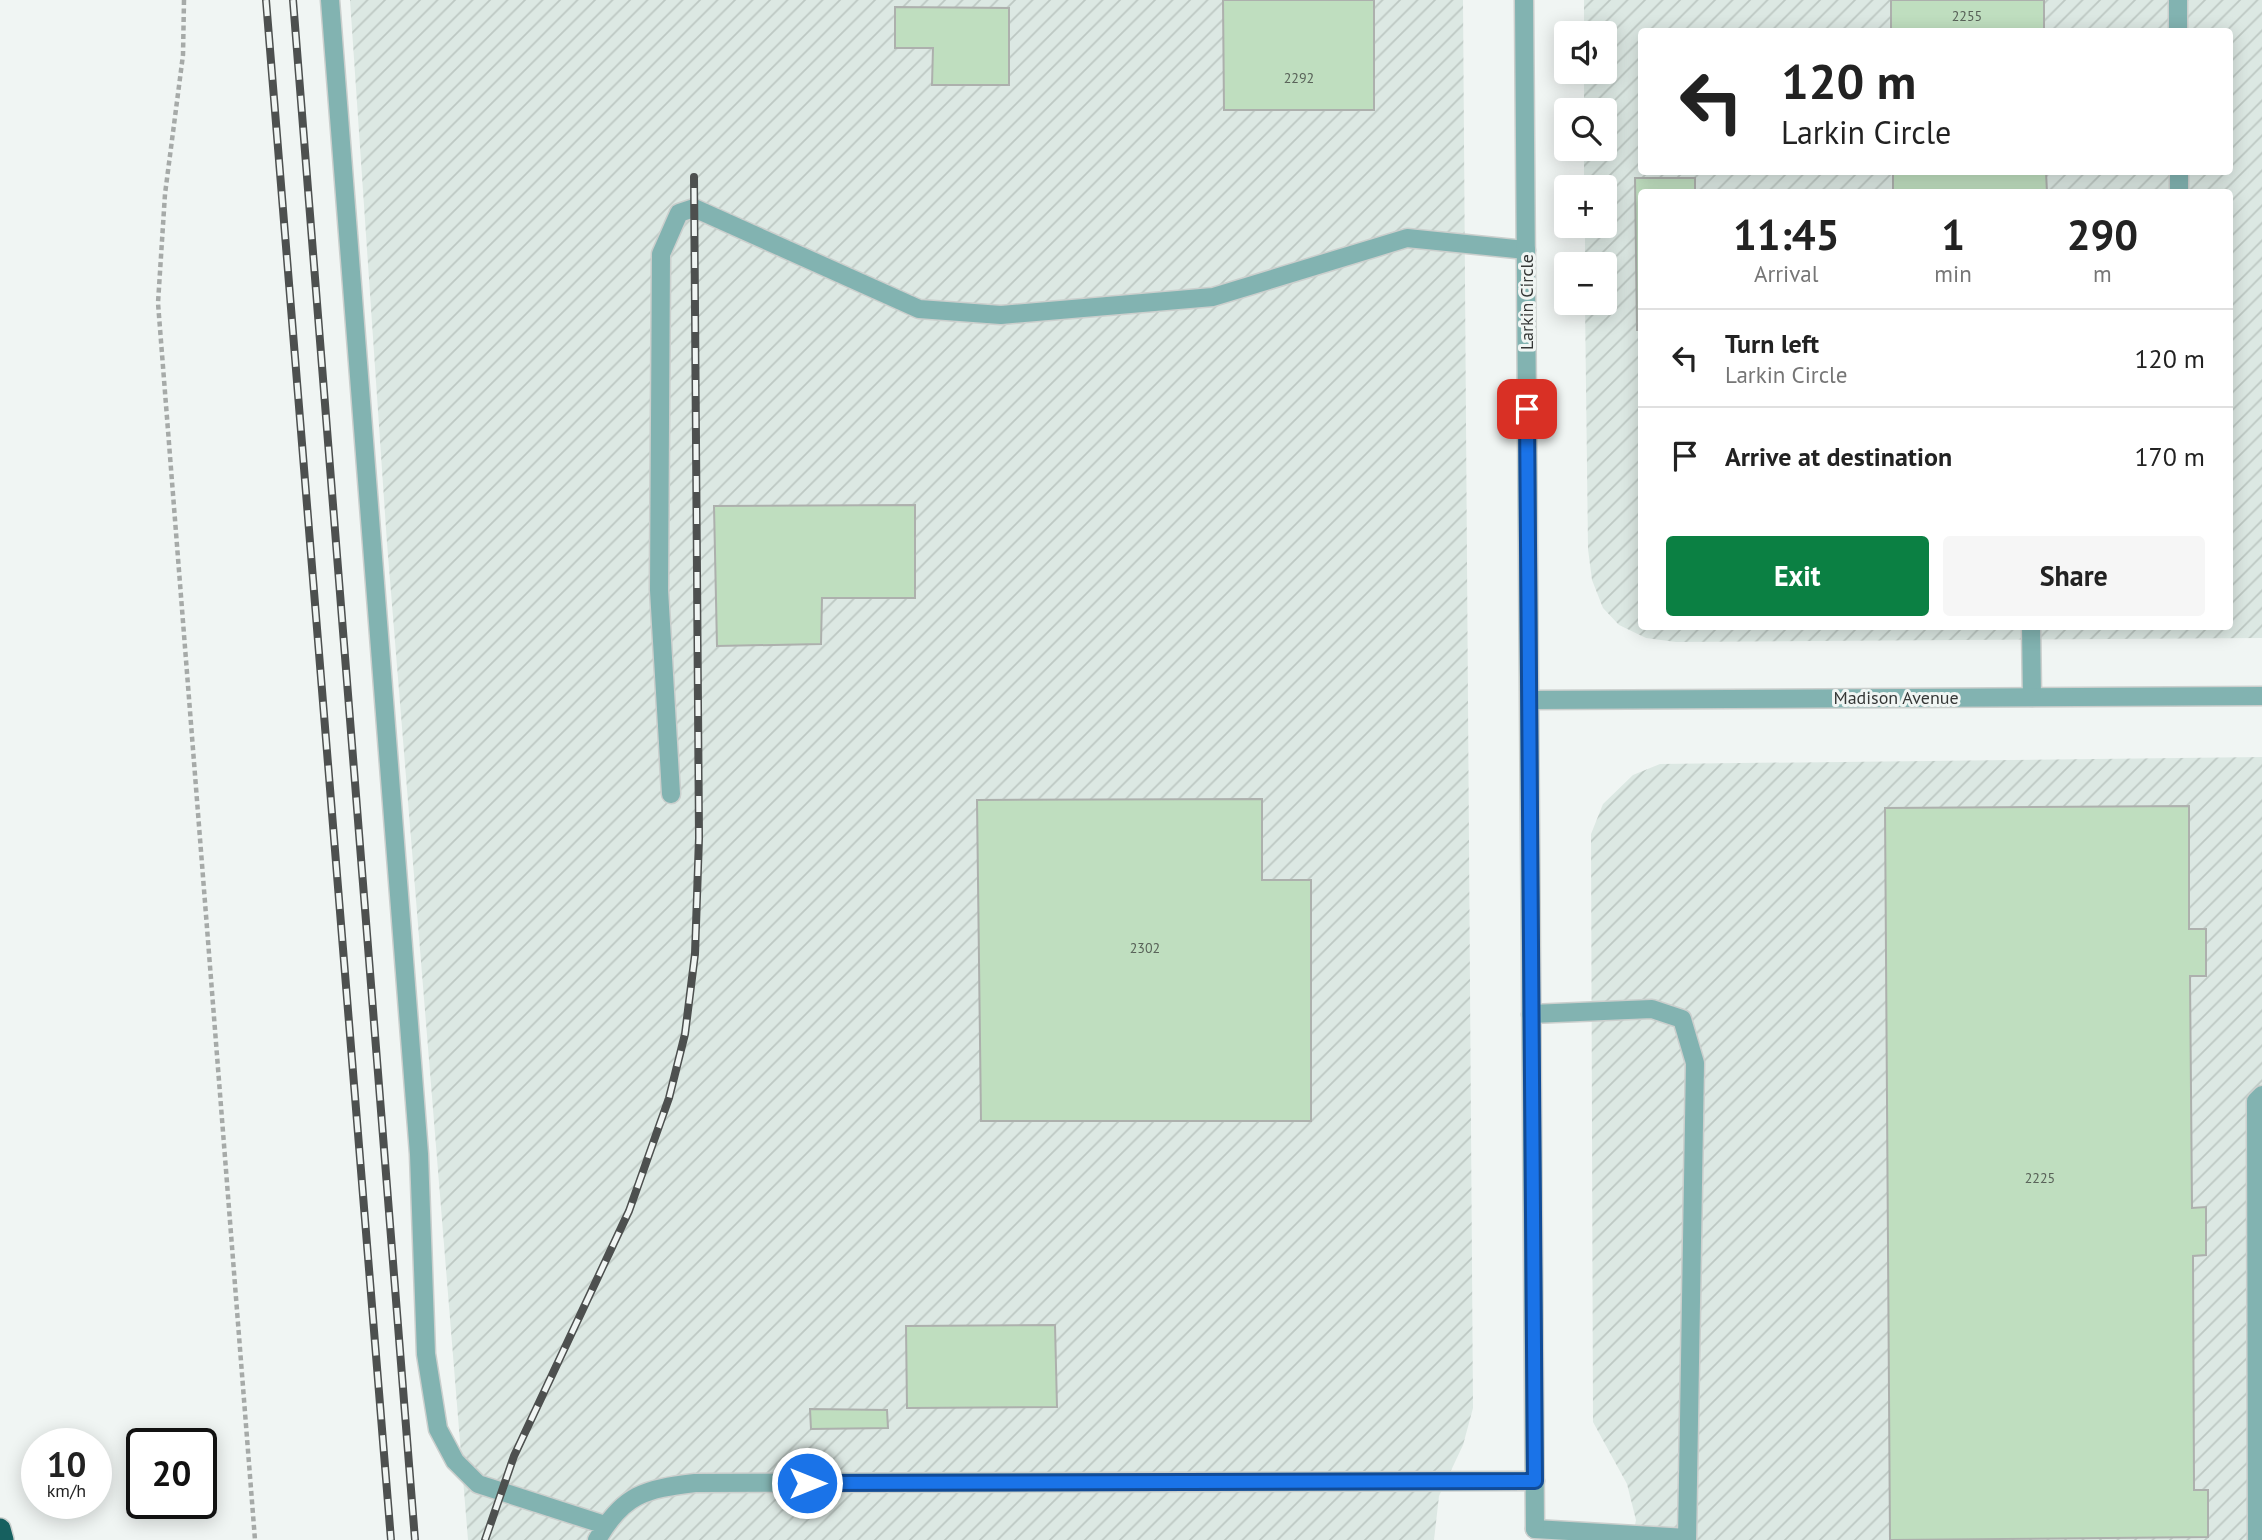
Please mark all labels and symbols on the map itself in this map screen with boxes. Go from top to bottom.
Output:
house number: 2255 [1952,7,1982,25]
house number: 2292 [1284,69,1314,87]
street label: Larkin Circle [1515,254,1538,350]
pin [1497,379,1557,439]
street label: Madison Avenue [1833,686,1959,709]
house number: 2302 [1130,939,1160,957]
house number: 2225 [2025,1169,2055,1187]
speed limit sign: 20 [126,1428,217,1519]
position arrow [770,1446,844,1520]

